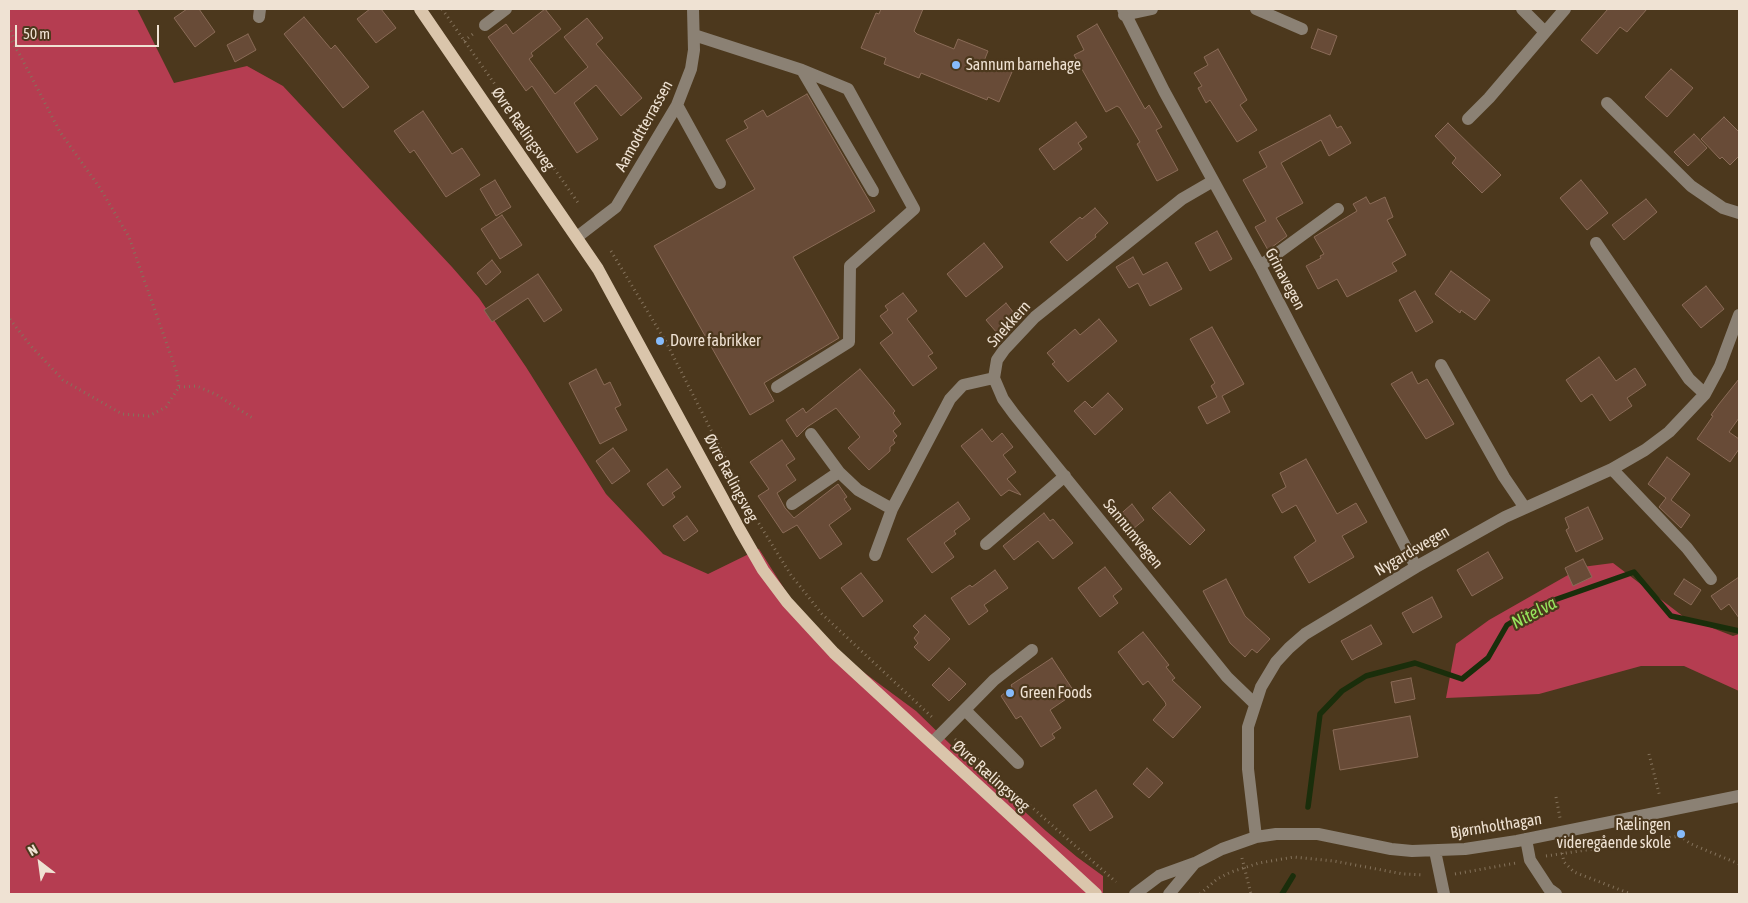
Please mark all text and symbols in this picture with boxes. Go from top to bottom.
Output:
scale bar [18,15,161,47]
text: 50 m [23,25,50,42]
place label: Sannum barnehage [966,55,1081,75]
marker: Sannum barnehage [950,59,962,71]
street label: Aamodtterrassen [611,77,677,175]
street label: Øvre Rælingsveg [487,84,559,174]
street label: Grinavegen [1261,245,1309,313]
street label: Snekkern [983,297,1035,351]
place label: Dovre fabrikker [670,331,761,351]
marker: Dovre fabrikker [654,335,666,347]
street label: Øvre Rælingsveg [700,431,762,525]
street label: Sannumvegen [1099,495,1167,573]
street label: Nygardsvegen [1371,522,1453,580]
water label: Nitelva [1508,592,1560,634]
place label: Green Foods [1020,683,1092,703]
marker: Green Foods [1004,687,1016,699]
street label: Øvre Rælingsveg [948,736,1034,816]
street label: Bjørnholthagan [1449,809,1543,843]
place label: Rælingen videregående skole [1557,815,1671,853]
marker: Rælingen videregående skole [1675,828,1687,840]
north arrow [15,838,65,888]
text: N [25,841,40,859]

